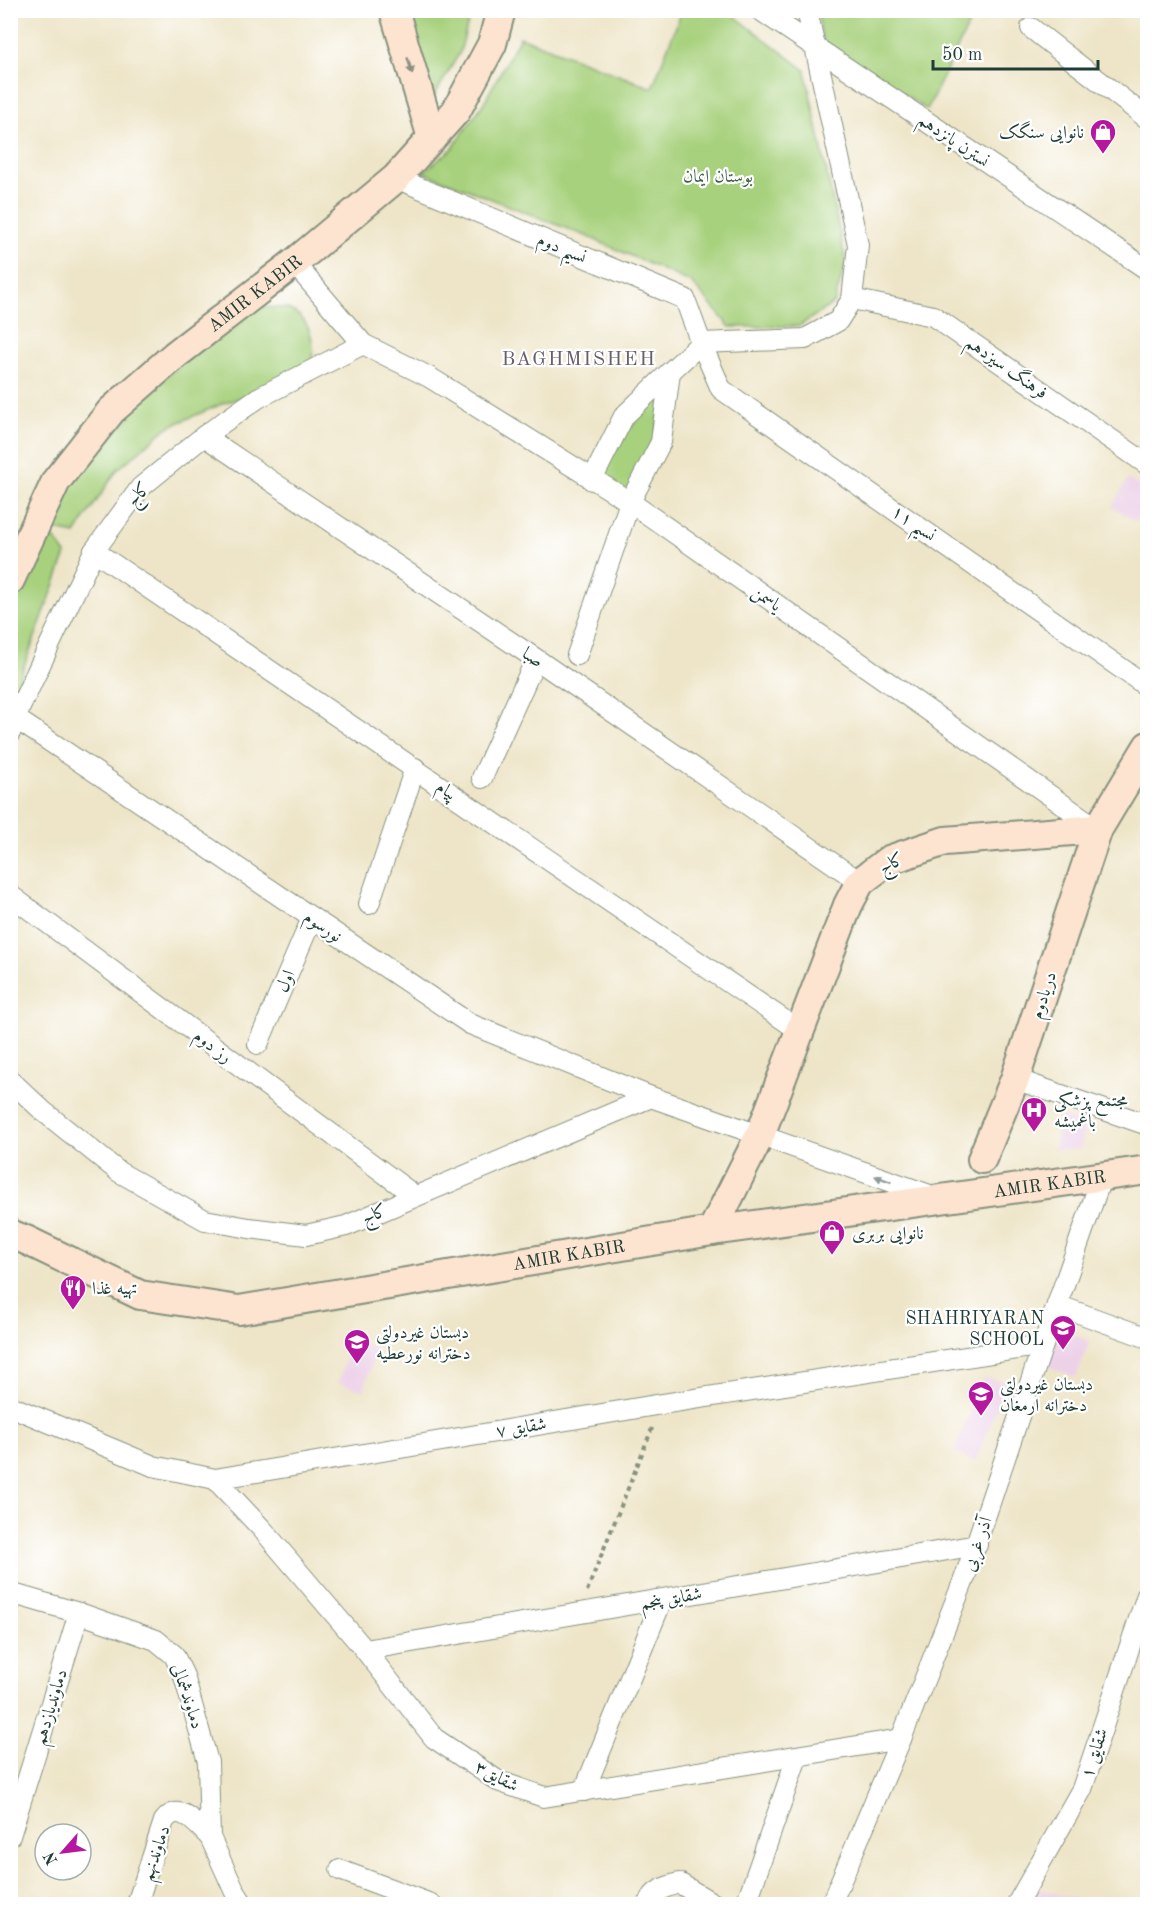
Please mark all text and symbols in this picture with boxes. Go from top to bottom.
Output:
scale bar [933,33,1098,71]
text: 50 m [942,46,982,64]
one-way arrow [406,57,415,75]
street label: نسترن پانزدهم [911,111,992,177]
shop icon: نانوایی سنگک [1088,117,1118,155]
place label: نانوایی سنگک [999,120,1084,144]
park label: بوستان ایمان [683,168,753,187]
street label: نسیم دوم [531,231,589,275]
street label: AMIR KABIR [205,252,306,336]
street label: فرهنگ سیزدهم [958,330,1053,408]
district label: BAGHMISHEH [502,350,656,370]
street label: کاج [123,478,159,514]
street label: نسیم ۱۱ [884,502,939,552]
street label: یاسمن [747,583,786,618]
street label: صبا [518,644,546,672]
street label: پیام [430,778,460,809]
street label: کاج [875,849,910,883]
street label: نورسوم [297,908,345,951]
street label: اول [273,968,299,995]
street label: دریادوم [1028,969,1066,1023]
street label: رز دوم [186,1027,235,1072]
place label: مجتمع پزشکی باغمیشه [1054,1091,1128,1132]
hospital icon: مجتمع پزشکی باغمیشه [1019,1095,1049,1133]
street label: AMIR KABIR [992,1168,1107,1202]
one-way arrow [874,1173,892,1183]
street label: کاج [359,1201,392,1234]
shop icon: نانوایی بربری [817,1218,847,1256]
place label: نانوایی بربری [852,1225,924,1245]
street label: AMIR KABIR [511,1238,626,1274]
restaurant icon: تهیه غذا [58,1273,88,1311]
place label: تهیه غذا [92,1280,137,1300]
place label: SHAHRIYARAN SCHOOL [905,1310,1044,1349]
school or university icon: SHAHRIYARAN SCHOOL [1048,1313,1078,1351]
place label: دبستان غیردولتی دخترانه نورعطیه [376,1324,471,1364]
school or university icon: دبستان غیردولتی دخترانه نورعطیه [342,1327,372,1365]
place label: دبستان غیردولتی دخترانه ارمغان [1000,1376,1093,1416]
school or university icon: دبستان غیردولتی دخترانه ارمغان [966,1379,996,1417]
street label: شقایق ۷ [495,1415,548,1442]
street label: آذر غربی [958,1512,999,1575]
street label: شقایق پنجم [639,1585,705,1620]
street label: دماوندشمالی [167,1661,206,1732]
street label: دماوندیازدهم [31,1667,78,1750]
street label: شقایق ۱ [1078,1726,1112,1781]
street label: شقایق۳ [472,1758,521,1797]
north arrow [33,1822,93,1882]
street label: دماوندنهم [138,1823,180,1886]
text: N [41,1848,61,1867]

